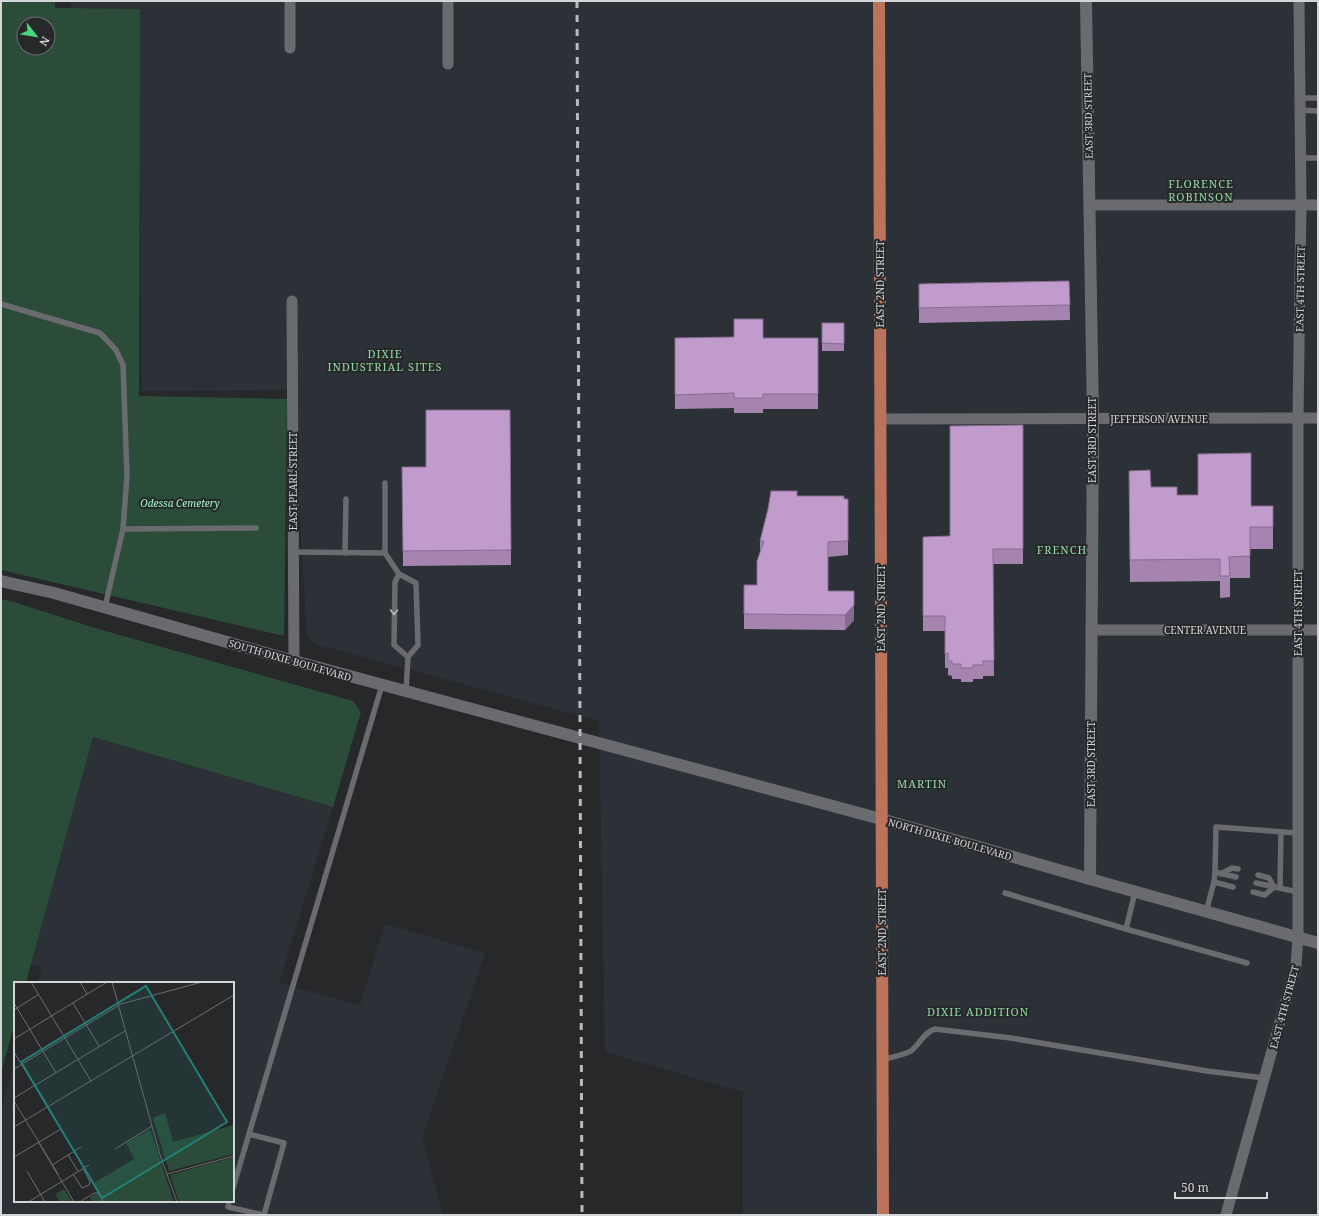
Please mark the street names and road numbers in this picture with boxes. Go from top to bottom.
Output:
street label: EAST 3RD STREET [1080,73,1096,159]
street label: EAST 2ND STREET [873,241,887,327]
street label: EAST 4TH STREET [1292,246,1308,332]
street label: EAST 3RD STREET [1085,397,1099,483]
street label: JEFFERSON AVENUE [1109,412,1208,426]
street label: EAST PEARL STREET [286,432,300,530]
street label: EAST 2ND STREET [874,565,888,651]
street label: EAST 4TH STREET [1291,570,1305,656]
street label: CENTER AVENUE [1164,623,1246,637]
street label: SOUTH DIXIE BOULEVARD [227,636,353,684]
street label: EAST 3RD STREET [1084,721,1098,807]
street label: NORTH DIXIE BOULEVARD [886,815,1014,863]
street label: EAST 2ND STREET [875,889,889,975]
street label: EAST 4TH STREET [1266,964,1302,1050]

